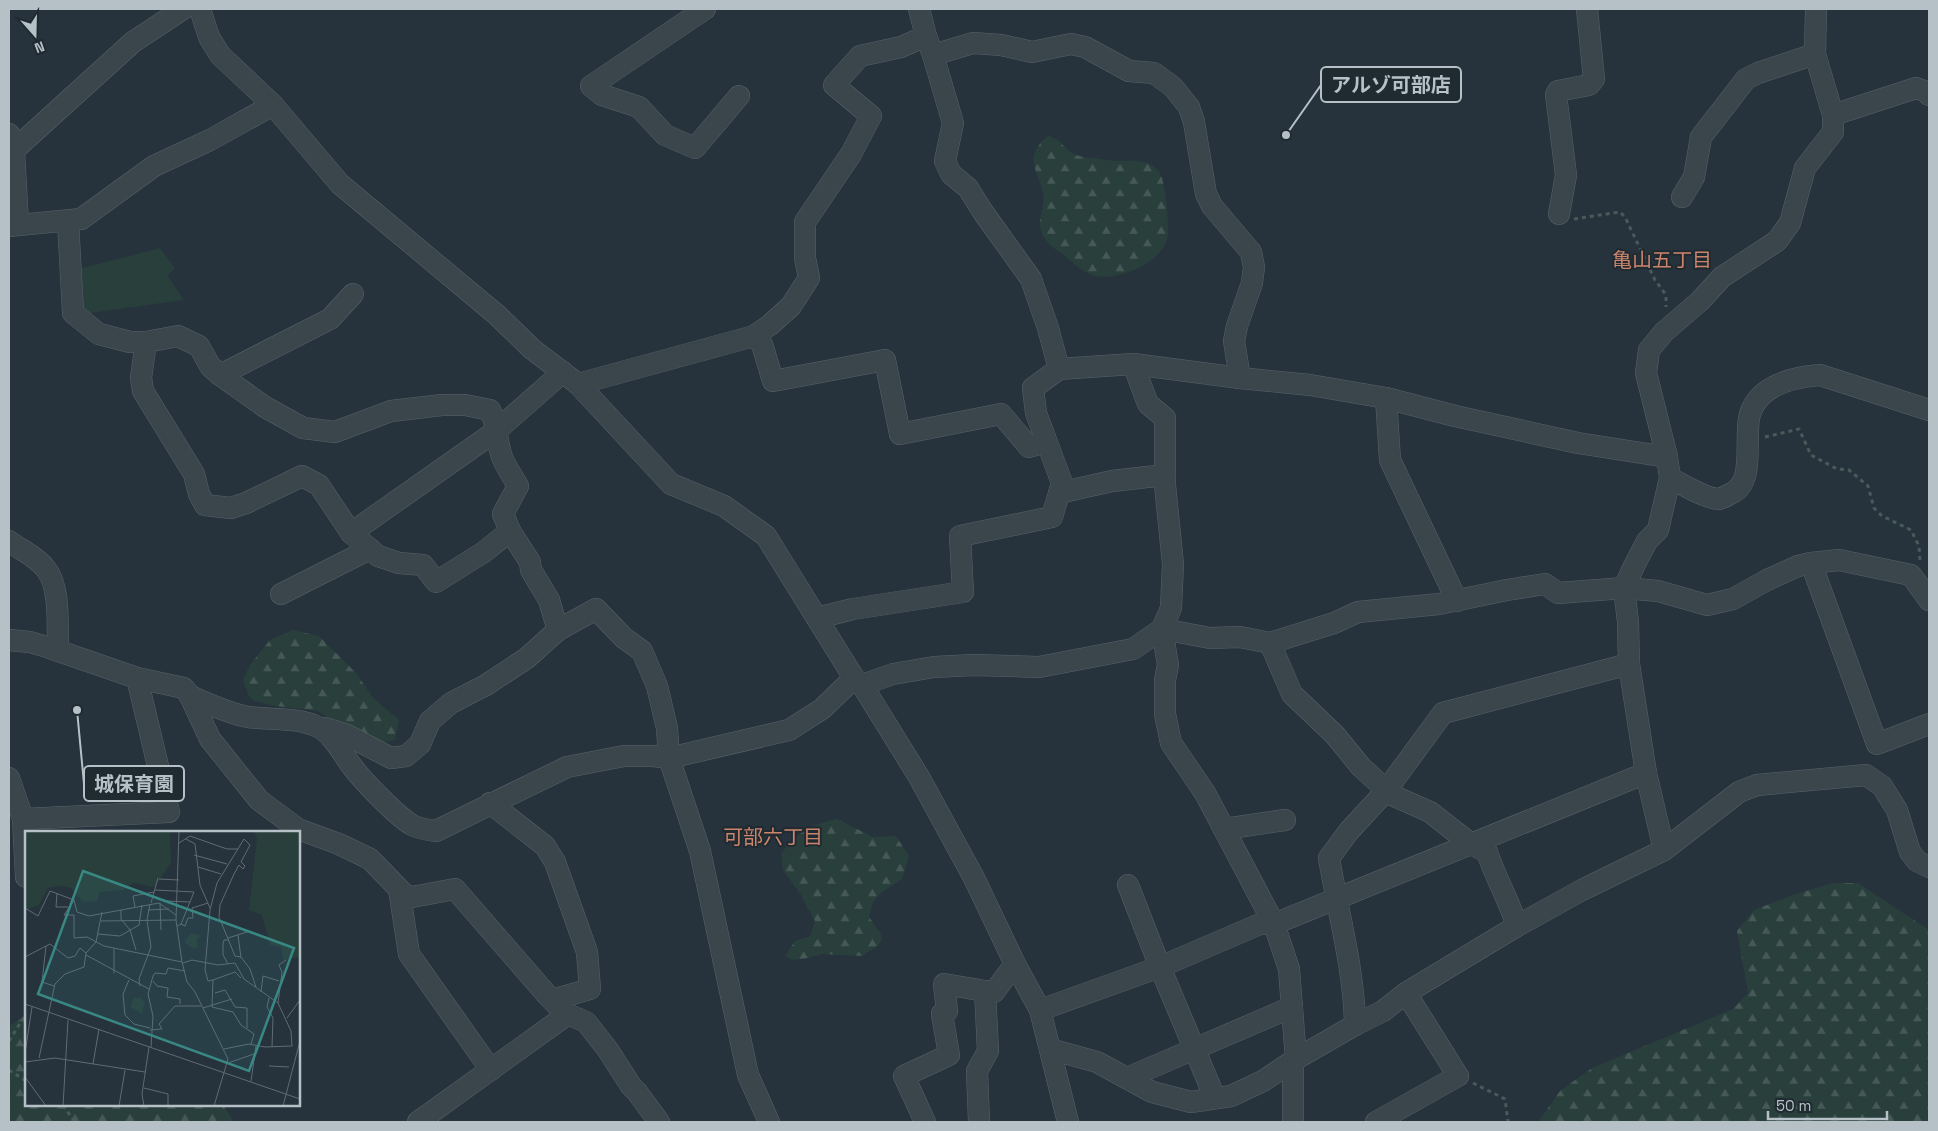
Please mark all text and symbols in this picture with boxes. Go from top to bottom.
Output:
north arrow [10,10,60,60]
text: N [32,37,47,57]
callout: アルゾ可部店 [1321,67,1461,102]
text: アルゾ可部店 [1331,72,1451,98]
district label: 亀山五丁目 [1612,247,1712,273]
callout: 城保育園 [84,766,184,801]
text: 城保育園 [94,771,174,797]
district label: 可部六丁目 [723,824,823,850]
inset map [25,831,300,1106]
scale bar [1768,1088,1887,1120]
text: 50 m [1776,1096,1811,1115]

